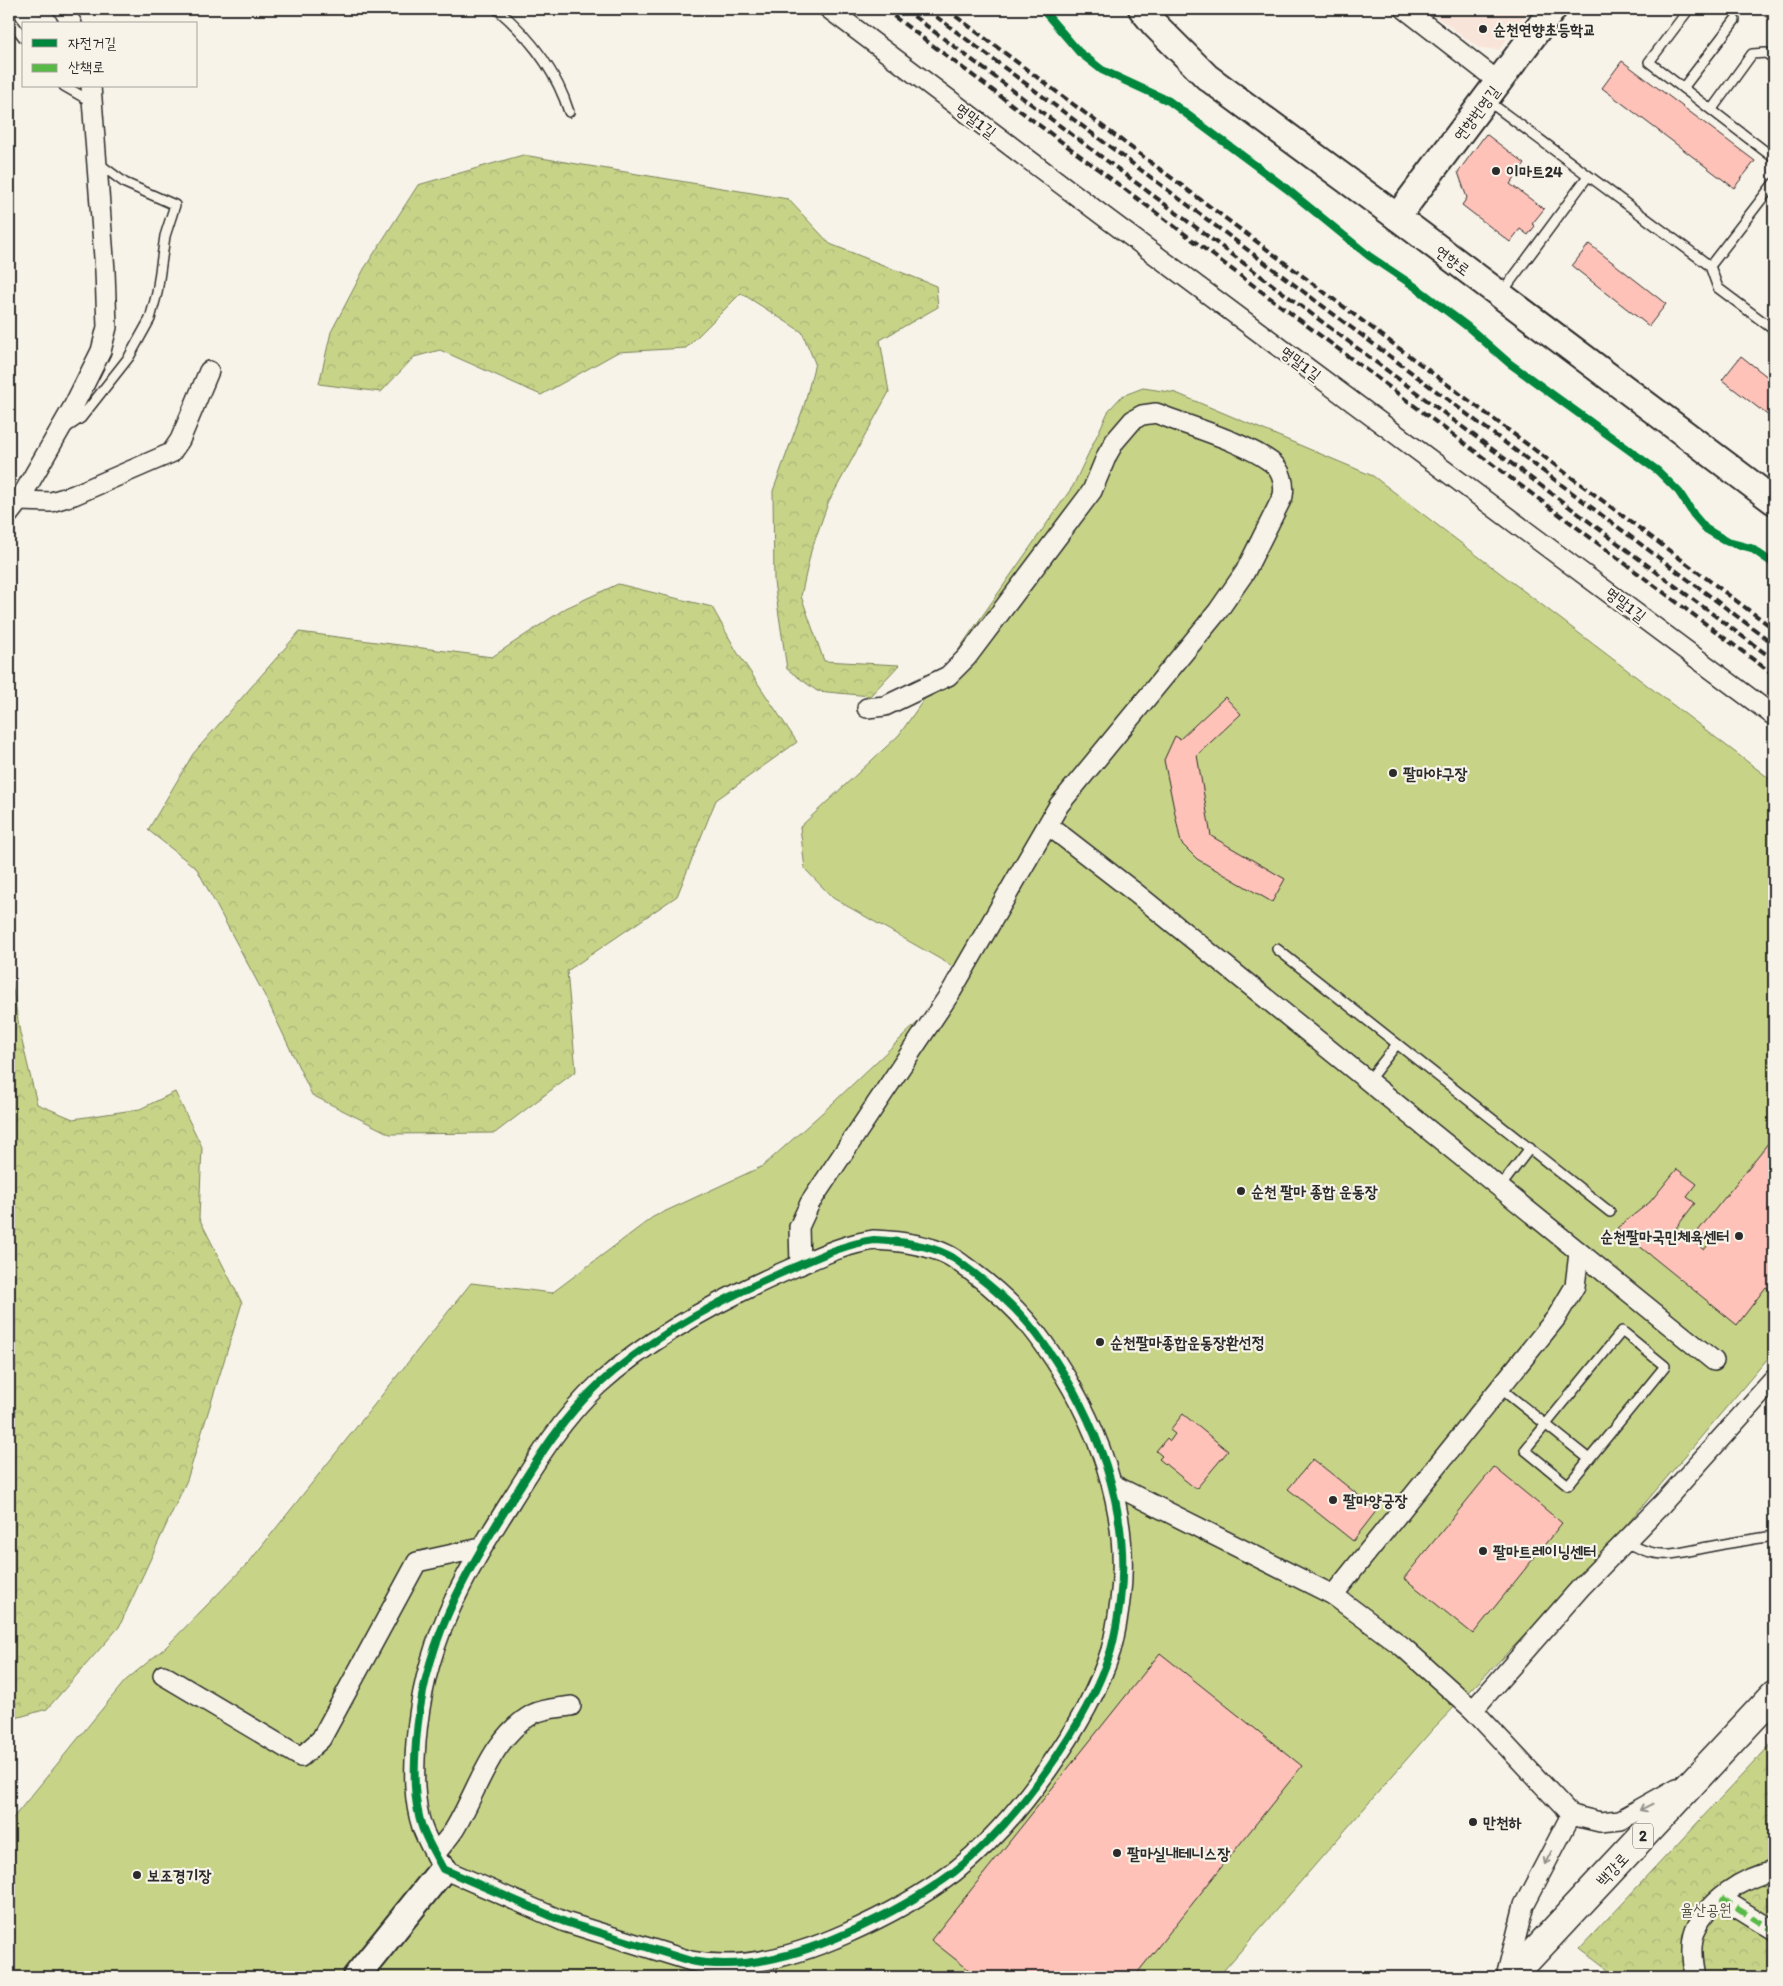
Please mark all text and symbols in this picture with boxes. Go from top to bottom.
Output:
place label: 순천연향초등학교 [1493,20,1596,39]
legend [22,22,198,88]
marker: 순천연향초등학교 [1477,23,1489,35]
text: 자전거길 [68,34,116,52]
text: 산책로 [68,58,104,76]
street label: 연향번영길 [1449,82,1503,145]
street label: 명말1길 [952,99,1000,142]
place label: 이마트24 [1506,162,1563,181]
marker: 이마트24 [1490,165,1502,177]
street label: 연향로 [1432,241,1474,280]
street label: 명말1길 [1277,342,1325,385]
street label: 명말1길 [1602,583,1650,626]
place label: 팔마야구장 [1403,764,1468,783]
marker: 팔마야구장 [1387,767,1399,779]
place label: 순천 팔마 종합 운동장 [1251,1182,1378,1201]
marker: 순천 팔마 종합 운동장 [1235,1185,1247,1197]
place label: 순천팔마국민체육센터 [1600,1227,1729,1246]
marker: 순천팔마국민체육센터 [1733,1230,1745,1242]
place label: 순천팔마종합운동장환선정 [1110,1333,1265,1352]
marker: 순천팔마종합운동장환선정 [1094,1336,1106,1348]
place label: 팔마양궁장 [1343,1491,1408,1510]
marker: 팔마양궁장 [1327,1494,1339,1506]
place label: 팔마트레이닝센터 [1493,1542,1596,1561]
marker: 팔마트레이닝센터 [1477,1545,1489,1557]
one-way arrow [1639,1803,1654,1812]
place label: 만천하 [1483,1813,1522,1832]
marker: 만천하 [1467,1816,1479,1828]
road number: 2 [1633,1824,1653,1848]
place label: 팔마실내테니스장 [1127,1844,1230,1863]
marker: 팔마실내테니스장 [1111,1847,1123,1859]
street label: 백강로 [1592,1849,1632,1890]
one-way arrow [1543,1850,1552,1865]
place label: 보조경기장 [147,1866,212,1885]
marker: 보조경기장 [131,1869,143,1881]
park label: 율산공원 [1680,1900,1732,1919]

